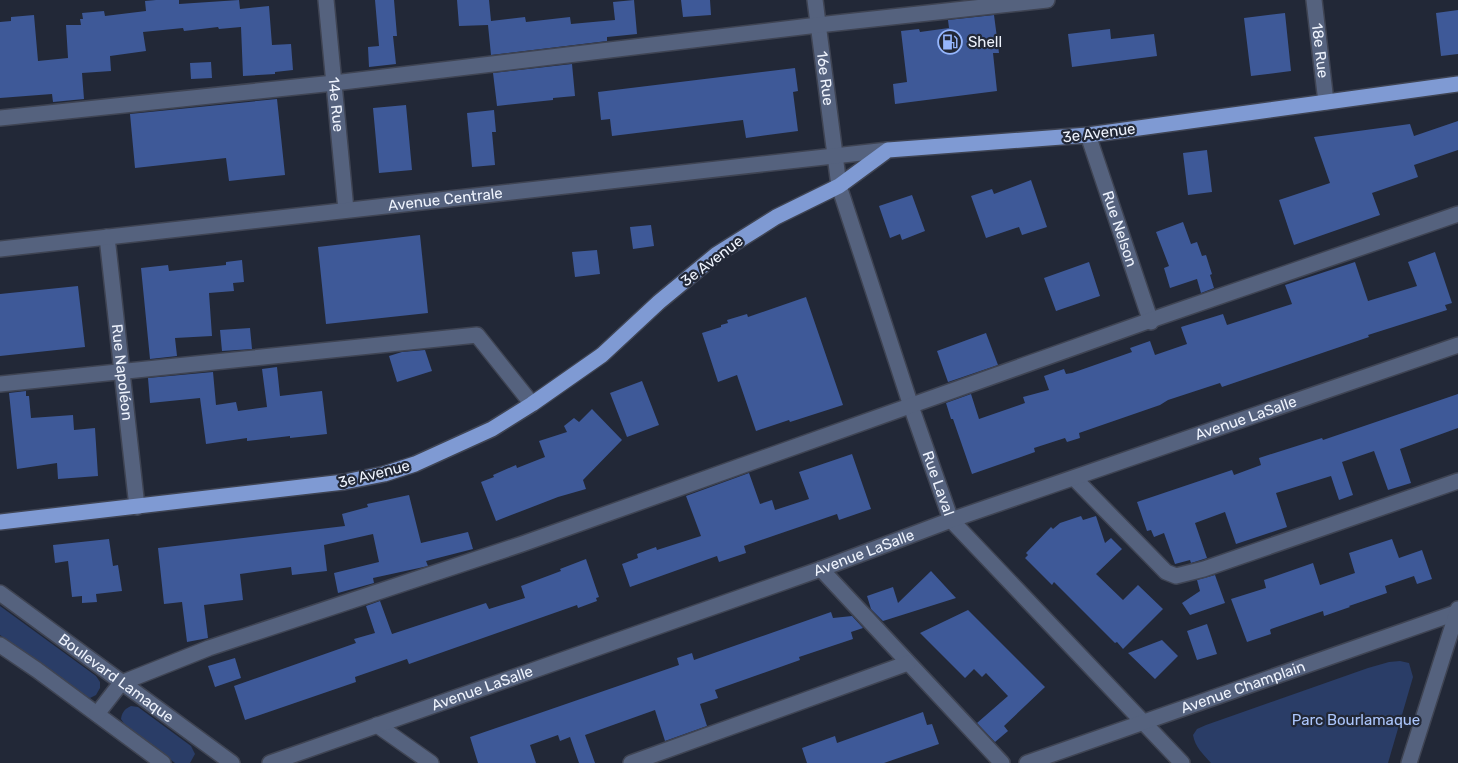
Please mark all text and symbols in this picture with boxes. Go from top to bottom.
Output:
street label: 18e Rue [1308,22,1332,79]
fuel station icon: Shell [937,29,963,55]
place label: Shell [968,33,1002,51]
street label: 16e Rue [813,50,838,107]
street label: 14e Rue [324,76,348,133]
street label: 3e Avenue [1062,120,1136,146]
street label: Avenue Centrale [387,184,504,215]
street label: Rue Nelson [1098,189,1141,269]
street label: 3e Avenue [677,232,747,290]
street label: Rue Napoléon [108,323,136,421]
street label: Avenue LaSalle [1193,392,1299,444]
street label: Rue Laval [918,449,958,518]
street label: 3e Avenue [336,456,412,492]
street label: Avenue LaSalle [811,526,917,580]
street label: Boulevard Lamaque [55,630,177,726]
street label: Avenue Champlain [1178,657,1308,717]
street label: Avenue LaSalle [429,662,535,714]
park label: Parc Bourlamaque [1292,711,1420,729]

